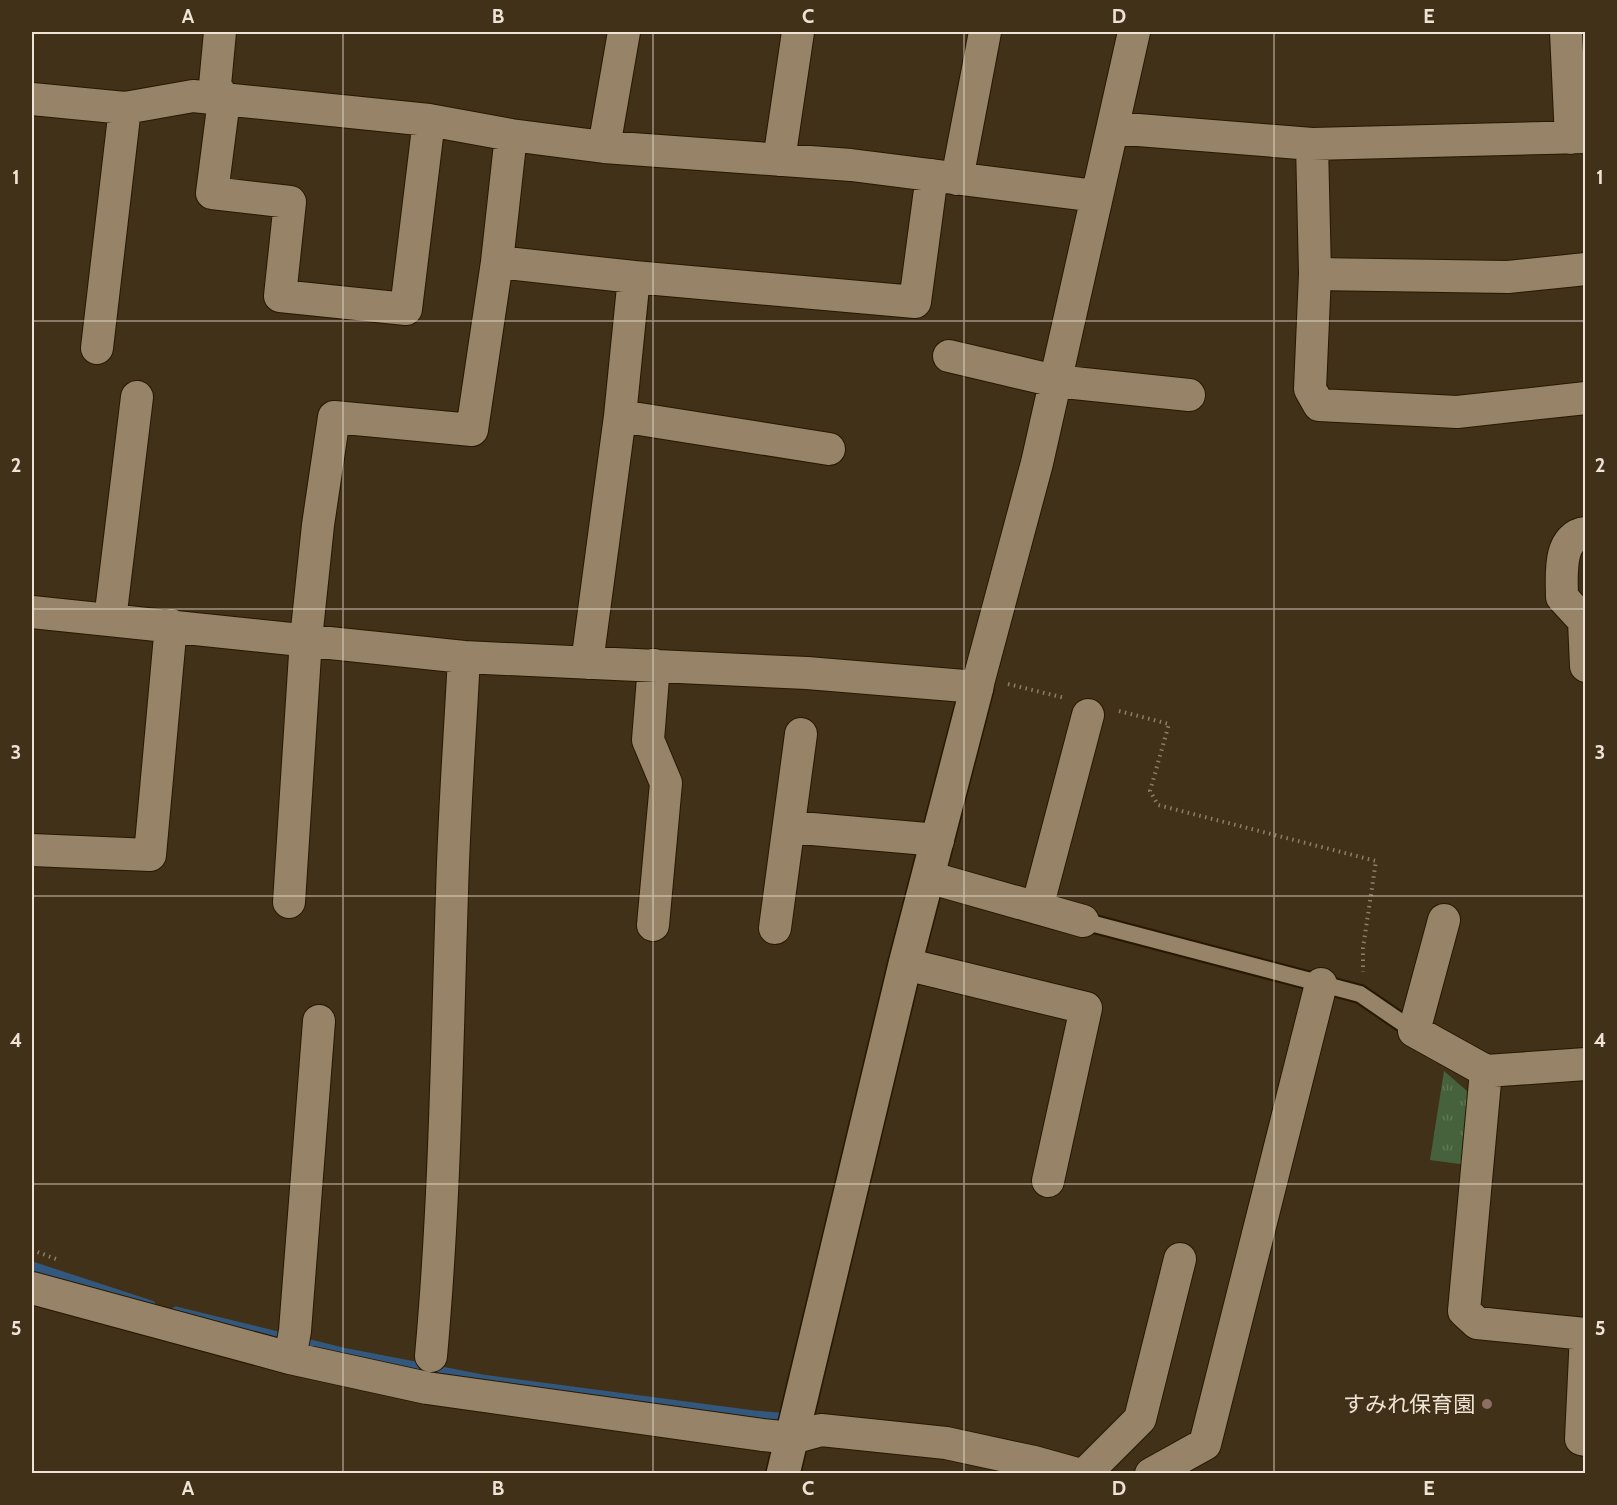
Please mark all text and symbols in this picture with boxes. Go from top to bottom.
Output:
text: A [182,4,195,28]
text: B [492,4,504,28]
text: C [802,4,814,28]
text: D [1112,4,1126,28]
text: E [1423,4,1435,28]
text: 1 [12,165,20,189]
text: 1 [1596,165,1604,189]
text: 2 [11,453,21,477]
text: 2 [1595,453,1605,477]
text: 3 [11,740,21,764]
text: 3 [1595,740,1605,764]
text: 4 [10,1028,22,1052]
text: 4 [1594,1028,1606,1052]
text: 5 [11,1316,21,1340]
text: 5 [1595,1316,1605,1340]
place label: すみれ保育園 [1343,1391,1475,1418]
marker: すみれ保育園 [1480,1397,1494,1411]
text: A [182,1476,195,1500]
text: B [492,1476,504,1500]
text: C [802,1476,814,1500]
text: D [1112,1476,1126,1500]
text: E [1423,1476,1435,1500]

